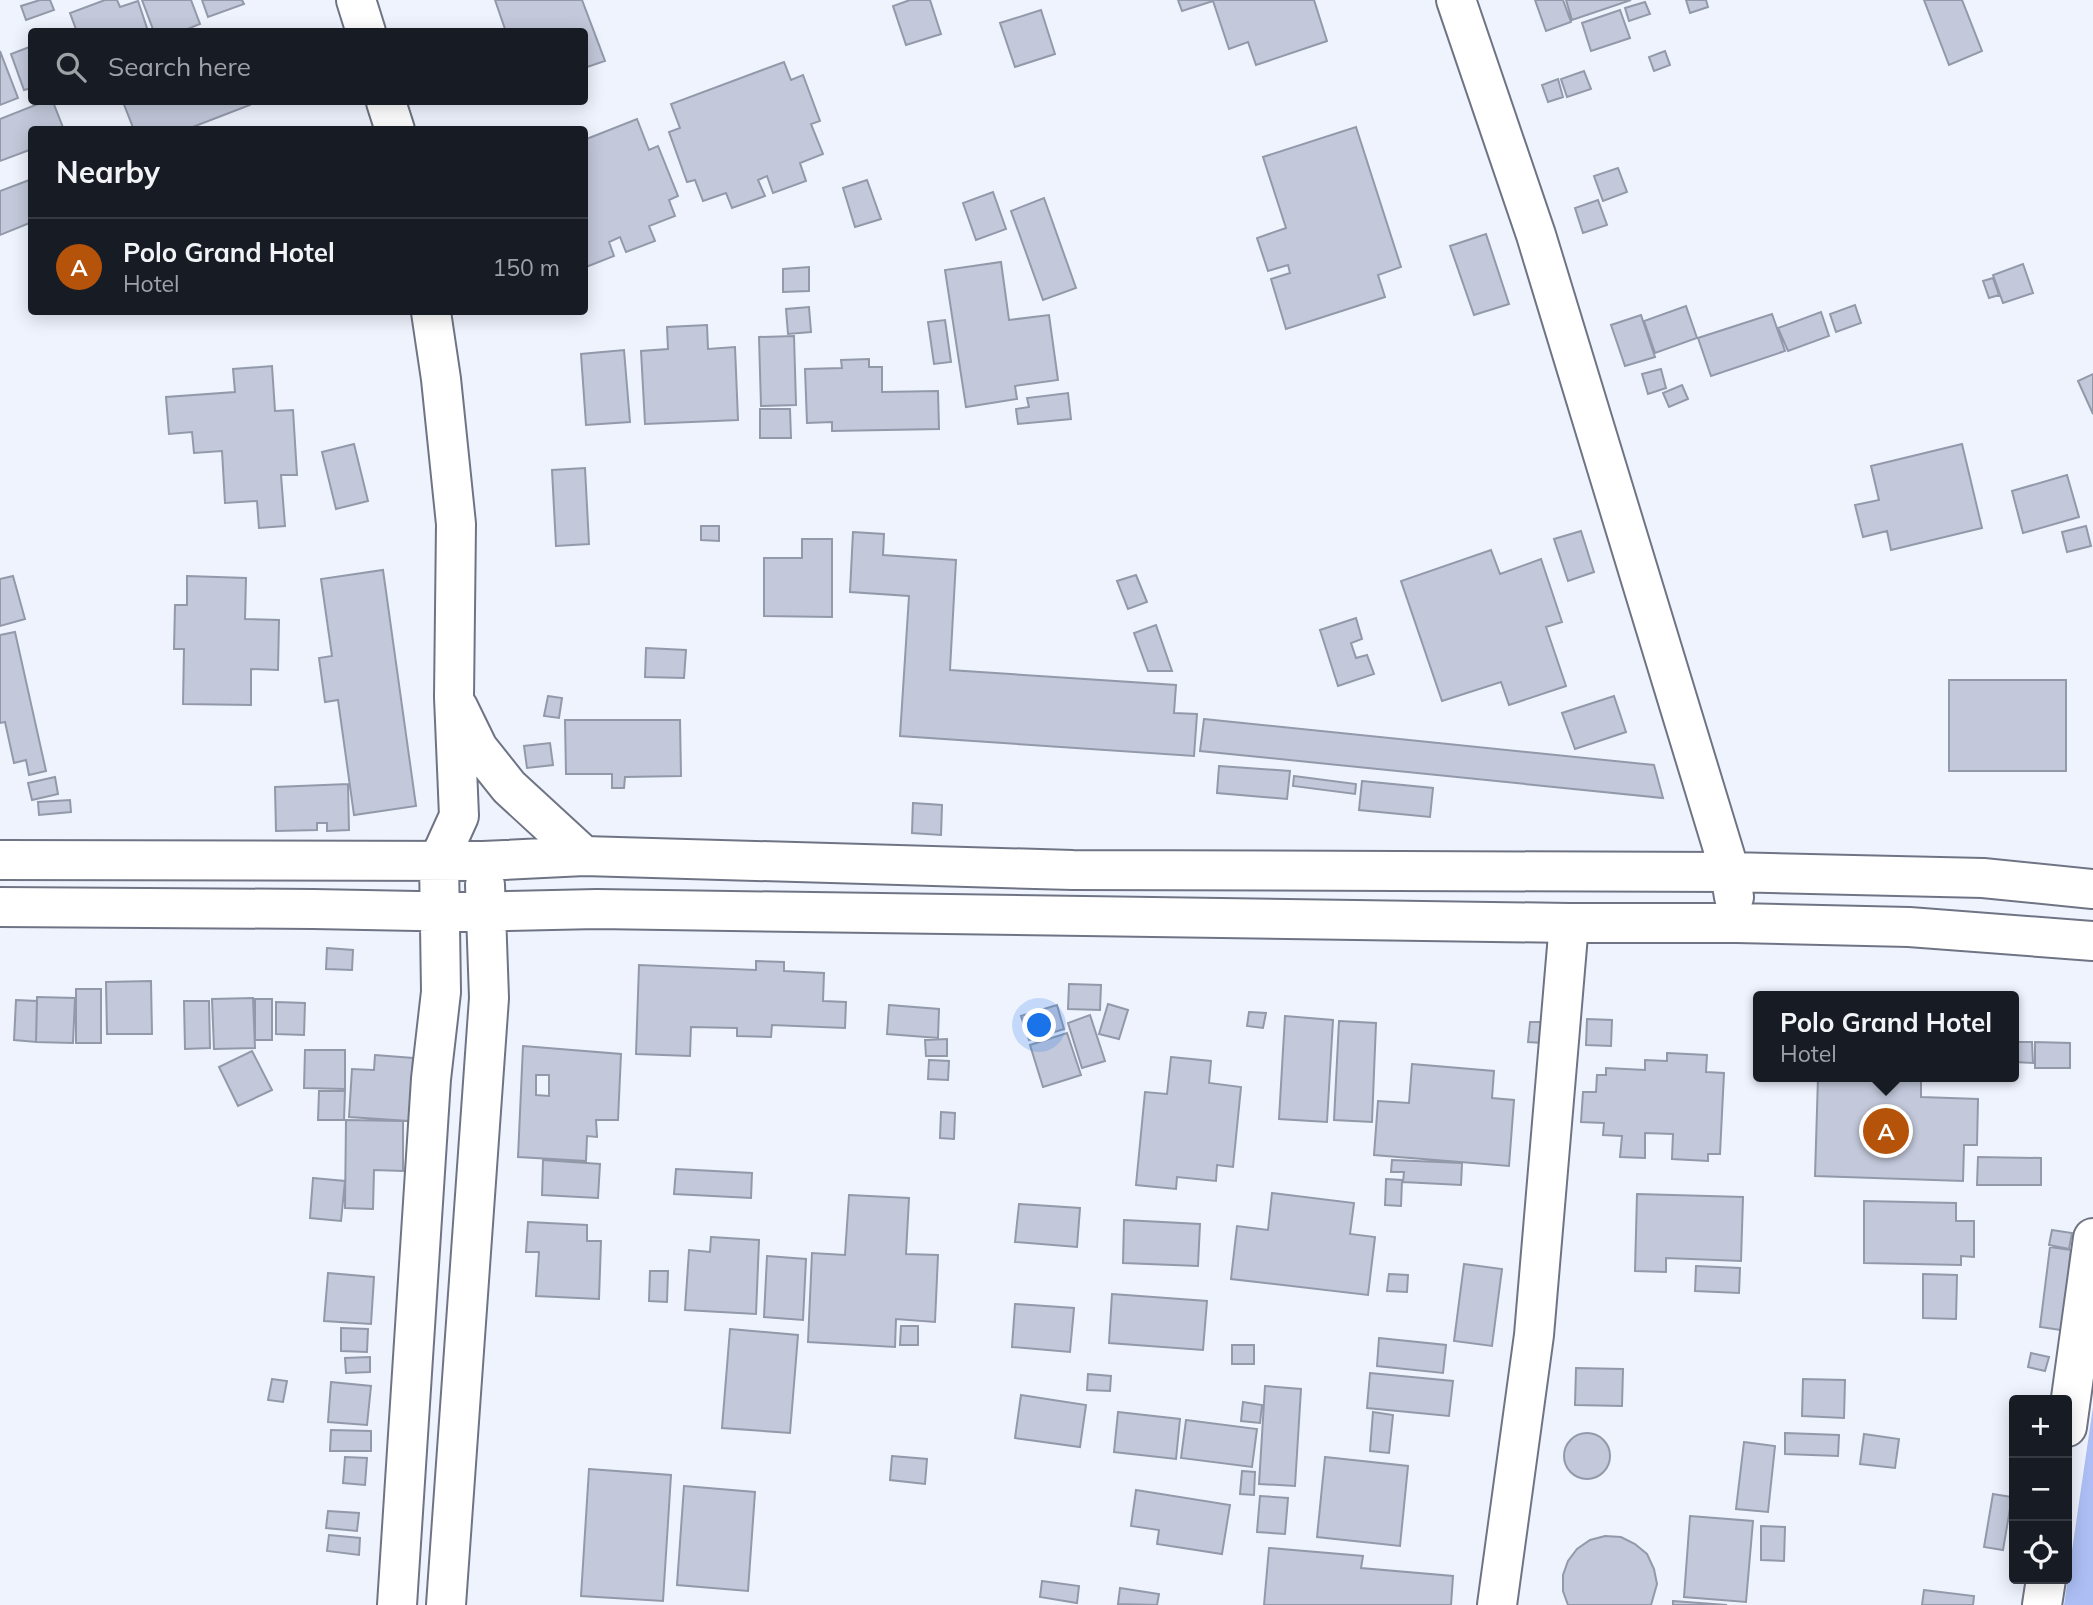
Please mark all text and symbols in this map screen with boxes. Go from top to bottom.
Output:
search box [28,28,588,105]
icon: search [52,48,90,86]
text: Search here [108,50,251,83]
text: Nearby [56,153,160,191]
text: Polo Grand Hotel [123,236,335,269]
text: A [70,253,88,282]
text: 150 m [492,253,560,282]
text: Hotel [123,269,180,298]
popup [1753,991,2019,1082]
text: Polo Grand Hotel [1780,1006,1992,1039]
your location [1022,1008,1056,1042]
text: Hotel [1780,1039,1837,1068]
pin: A [1863,1105,1909,1157]
map controls [2009,1395,2072,1584]
button: + [2009,1395,2072,1458]
button: − [2009,1458,2072,1521]
button: locate [2009,1521,2072,1584]

